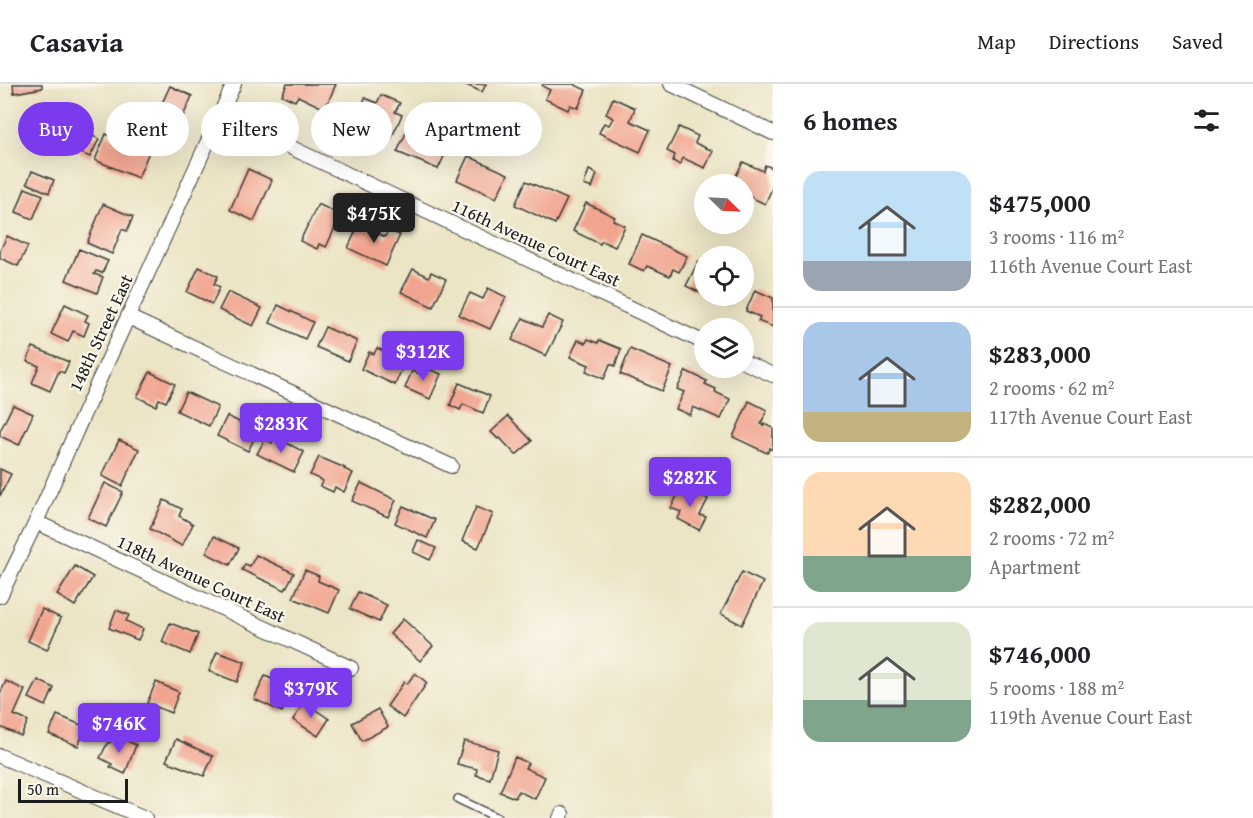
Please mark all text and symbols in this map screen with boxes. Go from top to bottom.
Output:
text: Casavia [30,21,124,62]
text: Map [977,26,1016,57]
text: Directions [1049,26,1139,57]
text: Saved [1172,26,1223,57]
text: 6 homes [803,101,898,140]
chip: Buy [18,102,94,156]
chip: Rent [106,102,189,156]
chip: Filters [201,102,299,156]
chip: New [311,102,392,156]
chip: Apartment [404,102,542,156]
icon: filters [1190,104,1223,137]
north arrow [694,174,754,234]
map controls [694,174,754,378]
text: $475,000 [989,183,1091,222]
street label: 116th Avenue Court East [447,192,626,294]
pin: $475K [332,193,416,244]
icon: home [851,195,923,267]
text: $475K [347,198,401,227]
text: 3 rooms · 116 m² [989,222,1124,251]
button: locate [694,246,754,306]
text: 116th Avenue Court East [989,251,1193,280]
street label: 148th Street East [61,269,140,396]
button: layers [694,318,754,378]
pin: $312K [381,331,465,382]
text: $283,000 [989,334,1091,373]
text: $312K [396,336,450,365]
icon: home [851,346,923,418]
text: 2 rooms · 62 m² [989,373,1115,402]
text: 117th Avenue Court East [989,402,1193,431]
pin: $283K [239,403,323,454]
text: $283K [254,408,308,437]
pin: $282K [648,457,732,508]
text: $282K [663,462,717,491]
text: $282,000 [989,484,1091,523]
icon: home [851,496,923,568]
text: 2 rooms · 72 m² [989,523,1115,552]
street label: 118th Avenue Court East [112,528,291,630]
text: Apartment [989,552,1081,581]
text: $746,000 [989,634,1091,673]
icon: home [851,646,923,718]
pin: $379K [269,668,353,719]
text: $379K [284,673,338,702]
text: 5 rooms · 188 m² [989,673,1124,702]
text: 119th Avenue Court East [989,702,1193,731]
pin: $746K [77,703,161,754]
text: $746K [92,708,146,737]
scale bar [18,776,128,804]
text: 50 m [27,777,59,801]

